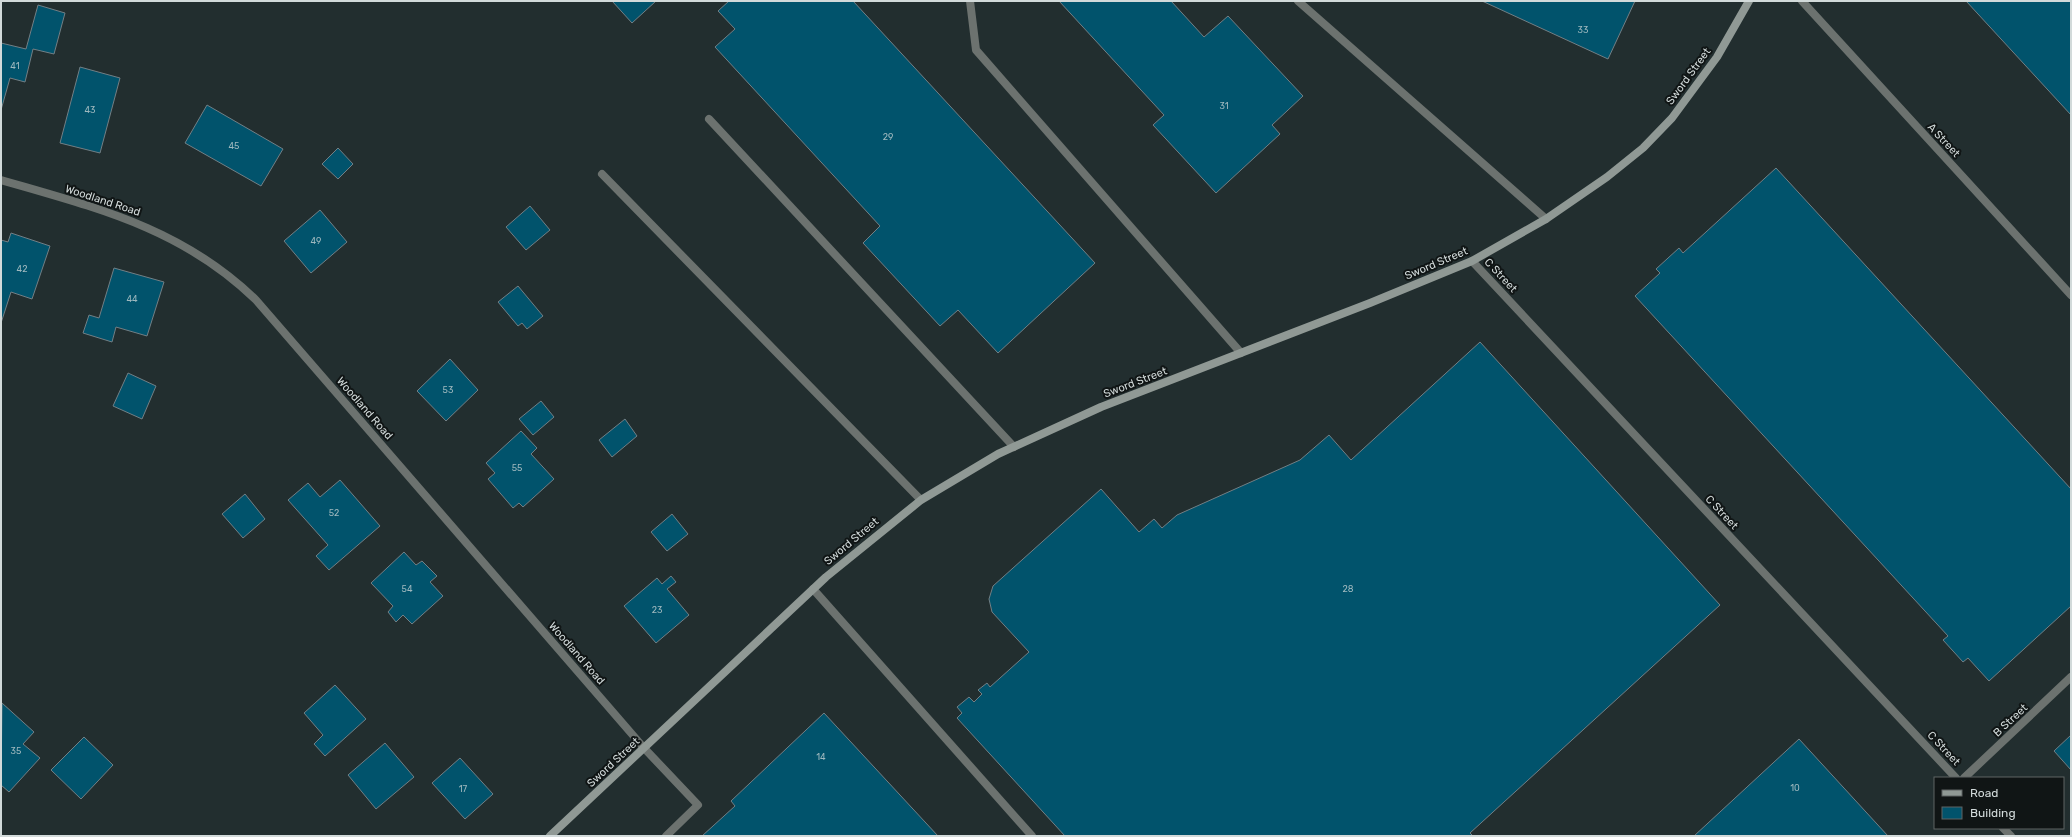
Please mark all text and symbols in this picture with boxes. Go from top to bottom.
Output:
house number: 33 [1578,25,1588,35]
street label: Sword Street [1663,45,1714,107]
house number: 41 [10,61,20,71]
house number: 31 [1219,101,1229,111]
house number: 43 [85,105,96,115]
street label: A Street [1925,121,1963,160]
house number: 29 [883,132,893,142]
house number: 45 [229,141,239,151]
street label: Woodland Road [64,182,142,219]
house number: 49 [311,236,321,246]
street label: Sword Street [1403,244,1470,283]
street label: C Street [1482,256,1520,296]
house number: 42 [17,264,27,274]
house number: 44 [126,294,138,304]
street label: Sword Street [1102,364,1169,401]
street label: Woodland Road [334,374,395,442]
house number: 53 [443,385,453,395]
house number: 55 [512,463,522,473]
street label: C Street [1703,493,1741,533]
house number: 52 [329,508,339,518]
street label: Sword Street [822,514,882,568]
house number: 54 [402,584,413,594]
house number: 28 [1342,584,1354,594]
house number: 23 [652,605,662,615]
street label: Woodland Road [546,619,607,687]
street label: B Street [1991,701,2031,739]
street label: C Street [1925,729,1963,769]
street label: Sword Street [584,734,643,790]
house number: 35 [11,746,21,756]
house number: 14 [816,752,826,762]
legend [1934,777,2064,829]
house number: 10 [1790,783,1800,793]
house number: 17 [459,784,468,794]
text: Road [1970,786,1998,800]
text: Building [1970,806,2016,820]

